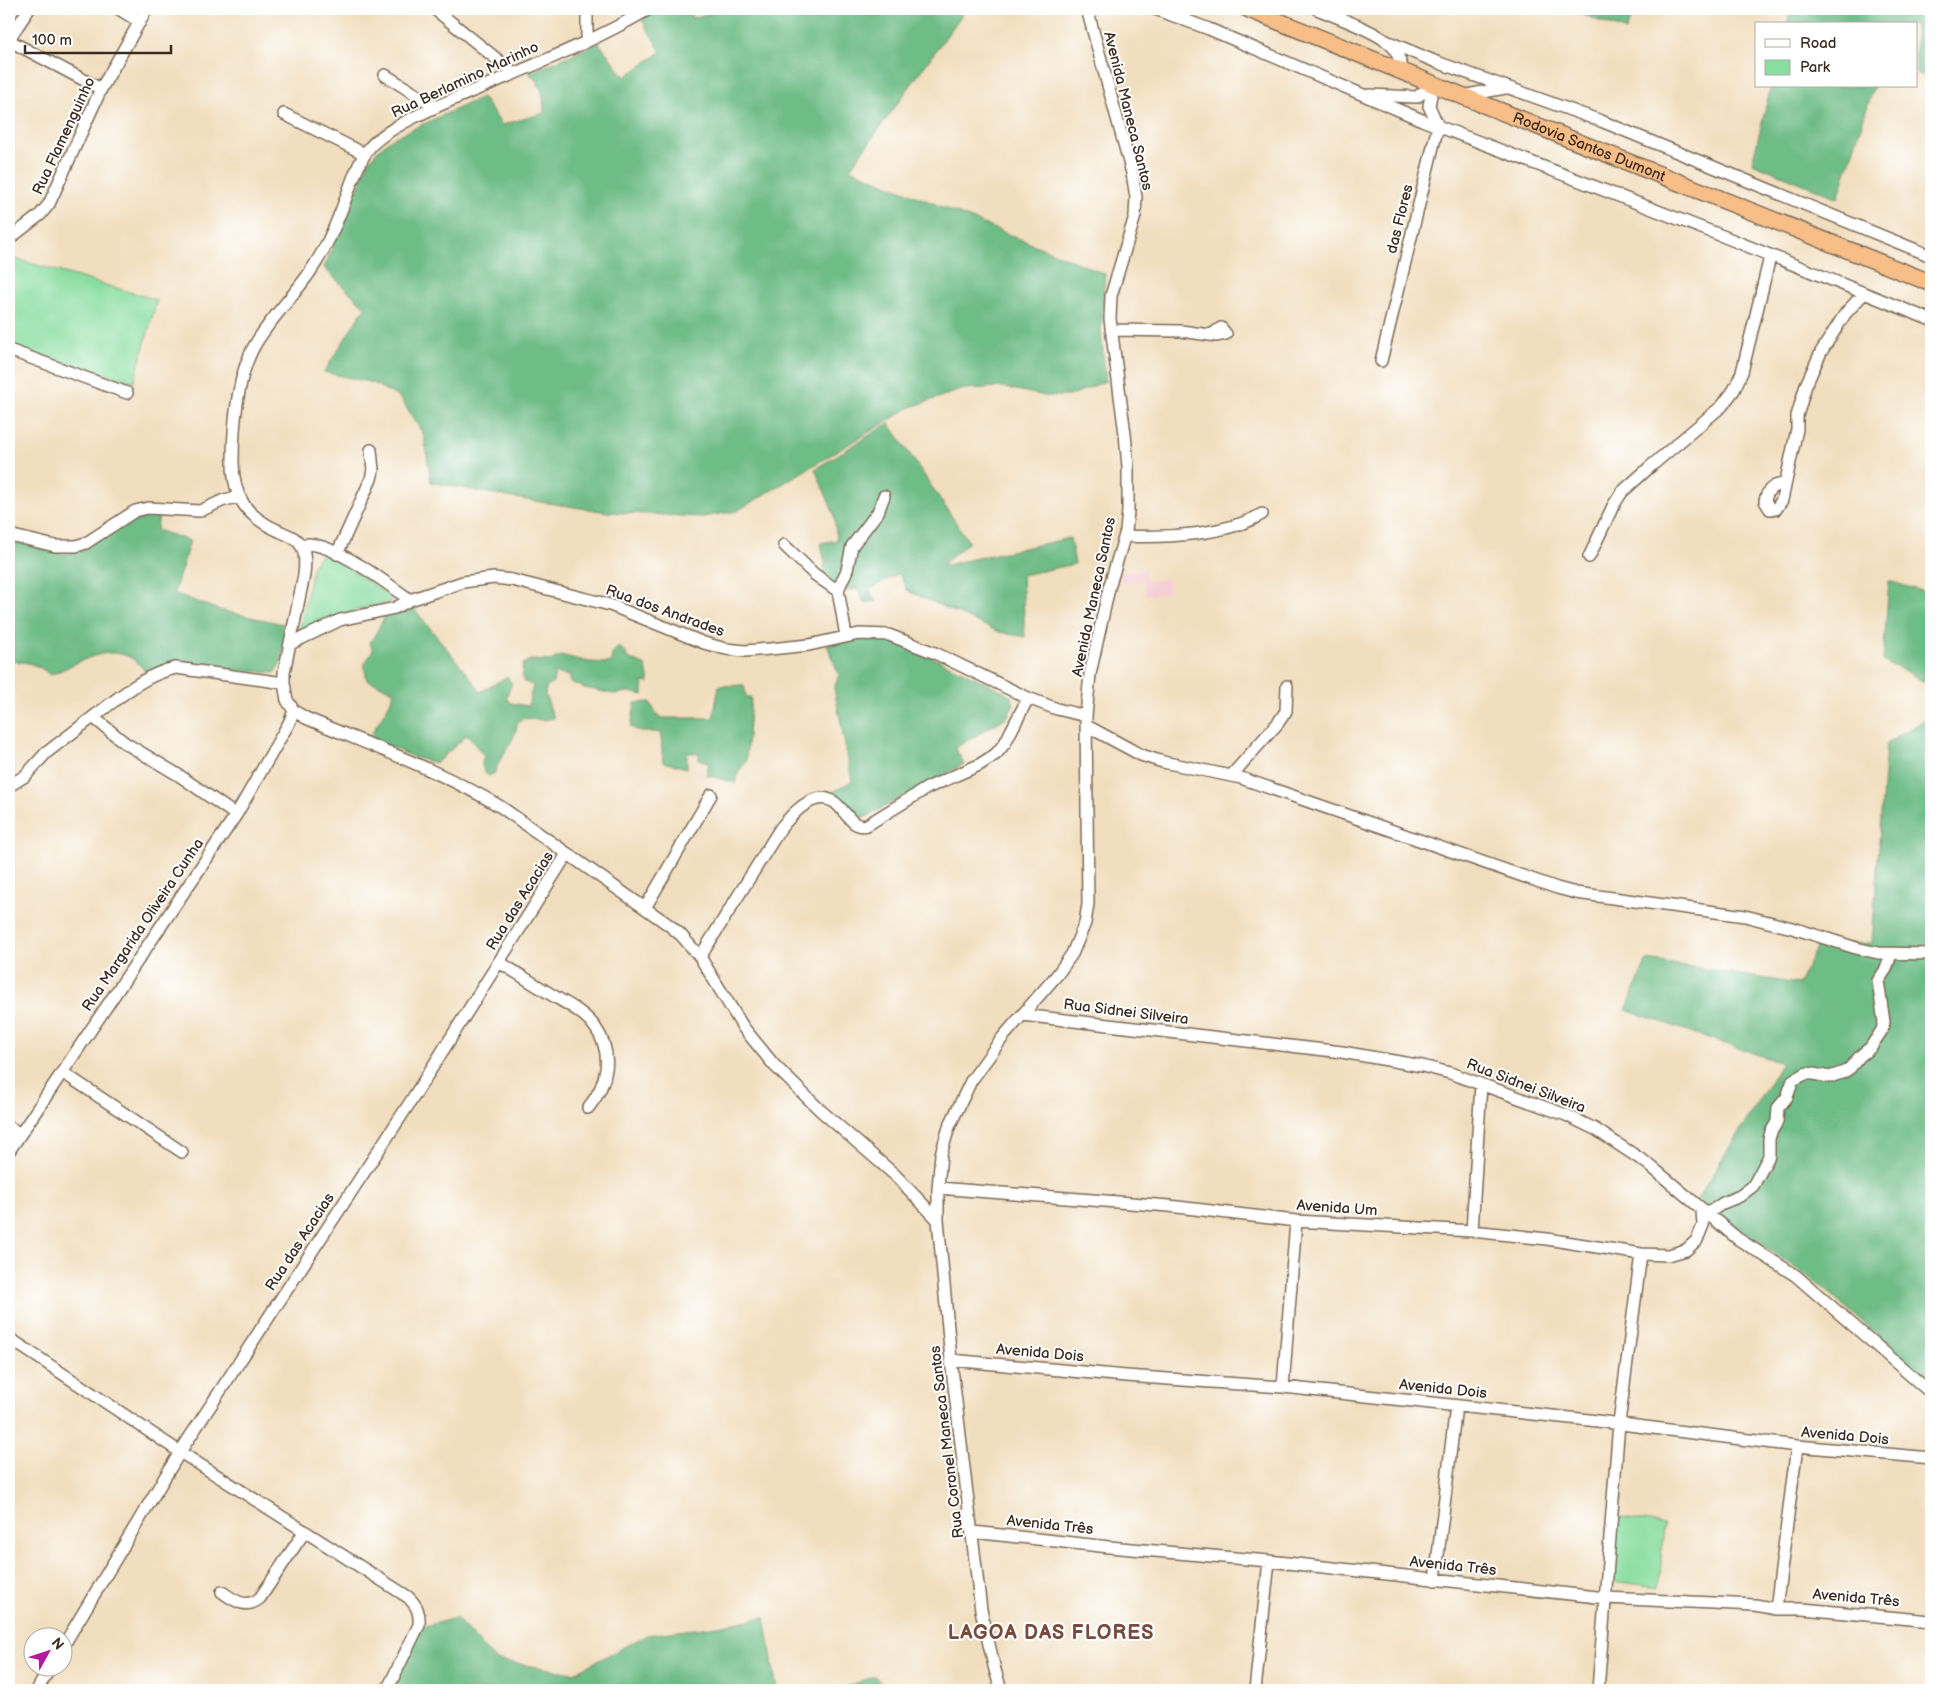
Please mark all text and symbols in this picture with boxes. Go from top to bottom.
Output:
scale bar [25,22,171,54]
legend [1755,22,1918,88]
street label: Avenida Maneca Santos [1099,30,1157,193]
text: 100 m [32,31,72,50]
text: Road [1800,34,1836,53]
street label: Rua Berlamino Marinho [388,37,542,123]
text: Park [1800,58,1831,77]
street label: Rua Flamenguinho [28,74,100,198]
street label: Rodovia Santos Dumont [1510,108,1669,186]
street label: das Flores [1382,182,1418,256]
street label: Avenida Maneca Santos [1068,515,1120,679]
street label: Rua dos Andrades [603,581,727,641]
street label: Rua Margarida Oliveira Cunha [78,835,208,1015]
street label: Rua das Acacias [482,848,558,954]
street label: Rua Sidnei Silveira [1062,995,1190,1029]
street label: Rua Sidnei Silveira [1464,1055,1588,1117]
street label: Rua das Acacias [261,1189,339,1295]
street label: Avenida Um [1296,1196,1378,1220]
street label: Avenida Dois [995,1340,1085,1366]
street label: Rua Coronel Maneca Santos [926,1344,968,1540]
street label: Avenida Dois [1398,1375,1488,1403]
street label: Avenida Dois [1800,1423,1890,1449]
street label: Avenida Três [1006,1511,1095,1539]
street label: Avenida Três [1409,1552,1498,1580]
street label: Avenida Três [1812,1585,1901,1611]
district label: LAGOA DAS FLORES [948,1621,1154,1645]
north arrow [22,1626,72,1676]
text: N [48,1634,67,1653]

